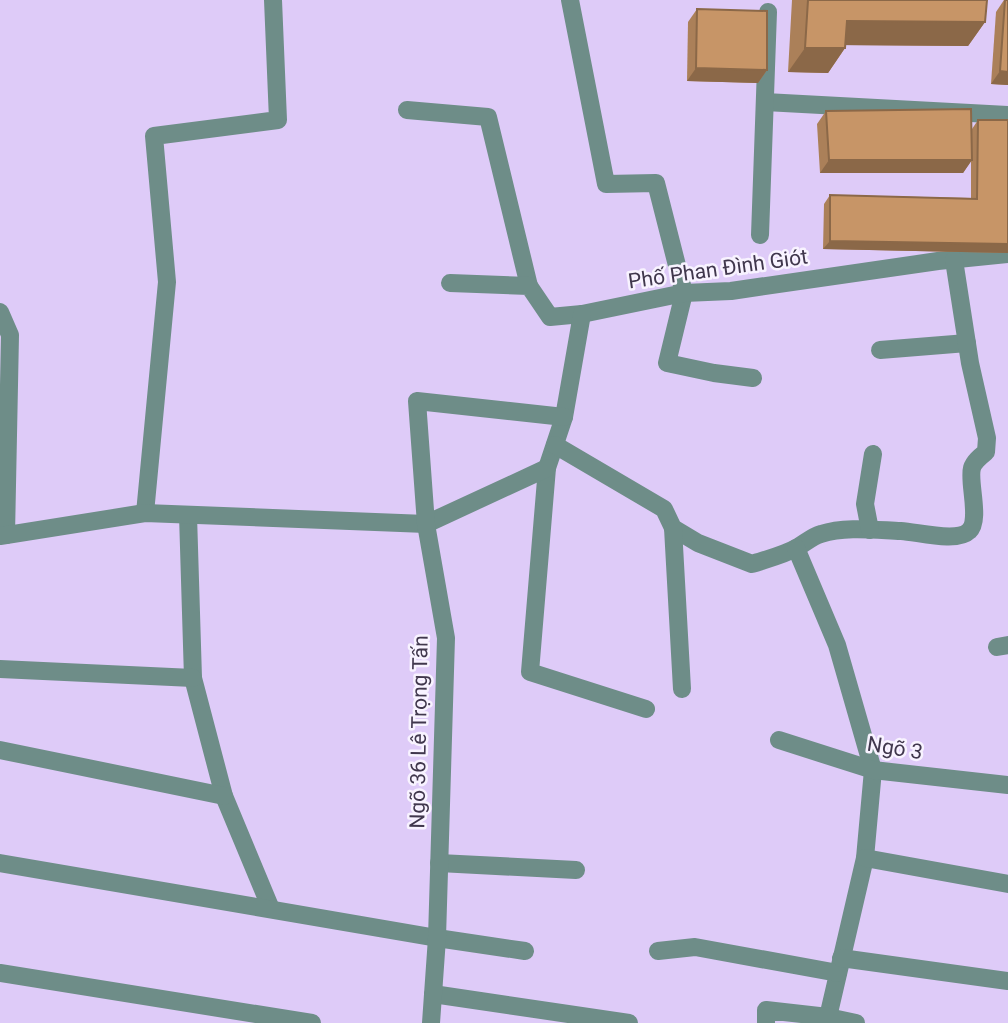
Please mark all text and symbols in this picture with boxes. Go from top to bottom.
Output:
street label: Phố Phan Đình Giót [627,245,809,293]
street label: Ngõ 36 Lê Trọng Tấn [405,635,433,829]
street label: Ngõ 3 [866,732,924,764]

